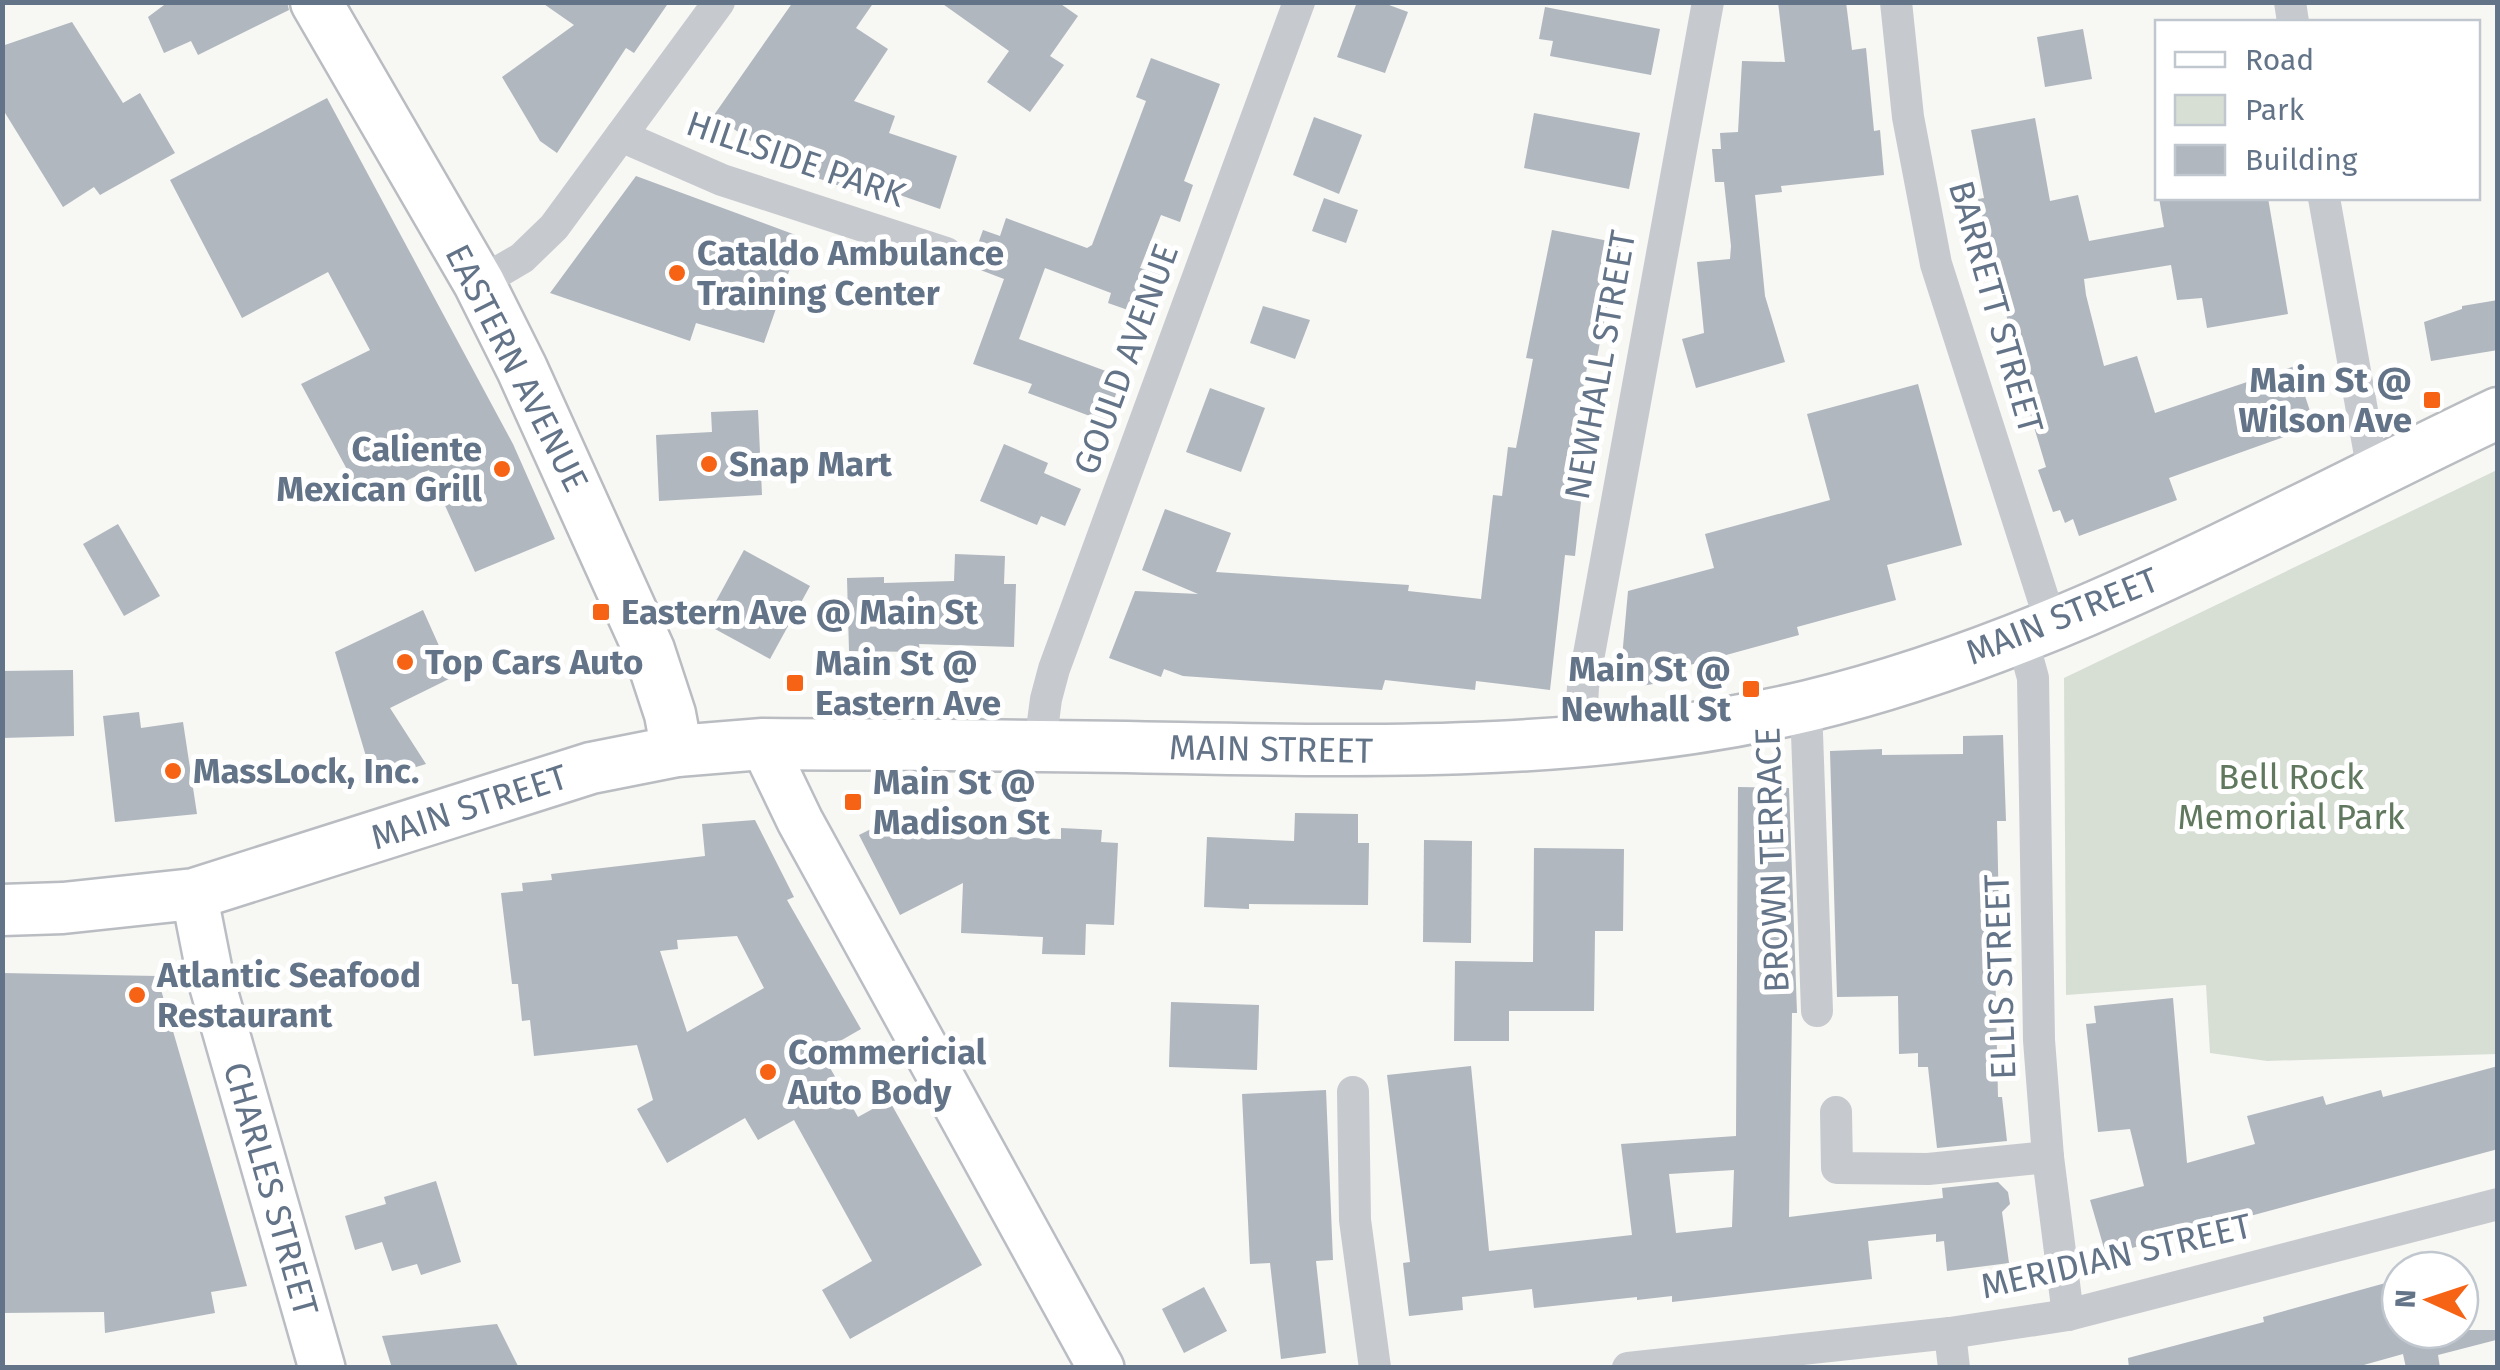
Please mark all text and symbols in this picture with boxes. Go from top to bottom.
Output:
legend [2155,20,2480,200]
text: Road [2245,42,2314,78]
text: Park [2245,92,2305,128]
street label: HILLSIDE PARK [681,102,911,216]
text: Building [2245,142,2358,178]
street label: BARRETT STREET [1940,176,2052,438]
street label: NEWHALL STREET [1556,227,1644,503]
place label: Cataldo Ambulance Training Center [697,232,1004,314]
street label: EASTERN AVENUE [437,237,597,499]
street label: GOULD AVENUE [1065,238,1187,480]
marker: Cataldo Ambulance Training Center [666,262,688,284]
place label: Main St @ Wilson Ave [2239,359,2412,441]
marker: Main St @ Wilson Ave [2421,389,2443,411]
place label: Caliente Mexican Grill [276,428,483,510]
place label: Snap Mart [729,443,892,485]
marker: Snap Mart [698,453,720,475]
marker: Caliente Mexican Grill [491,458,513,480]
street label: MAIN STREET [1960,558,2164,674]
place label: Eastern Ave @ Main St [621,591,978,633]
marker: Eastern Ave @ Main St [590,601,612,623]
place label: Top Cars Auto [425,641,643,683]
place label: Main St @ Eastern Ave [815,642,1001,724]
place label: Main St @ Newhall St [1561,648,1731,730]
marker: Top Cars Auto [394,651,416,673]
marker: Main St @ Eastern Ave [784,672,806,694]
marker: Main St @ Newhall St [1740,678,1762,700]
street label: MAIN STREET [1169,726,1373,772]
street label: BROWN TERRACE [1746,727,1798,993]
place label: MassLock, Inc. [193,750,419,792]
street label: MAIN STREET [366,756,572,858]
park label: Bell Rock Memorial Park [2177,756,2405,838]
marker: MassLock, Inc. [162,760,184,782]
place label: Main St @ Madison St [873,761,1050,843]
marker: Main St @ Madison St [842,791,864,813]
street label: ELLIS STREET [1975,874,2025,1080]
place label: Atlantic Seafood Restaurant [156,954,421,1036]
marker: Atlantic Seafood Restaurant [126,984,148,1006]
place label: Commericial Auto Body [787,1031,987,1113]
street label: CHARLES STREET [215,1057,327,1321]
marker: Commericial Auto Body [757,1061,779,1083]
street label: MERIDIAN STREET [1976,1204,2256,1308]
north arrow [2380,1250,2480,1350]
text: N [2389,1289,2422,1309]

